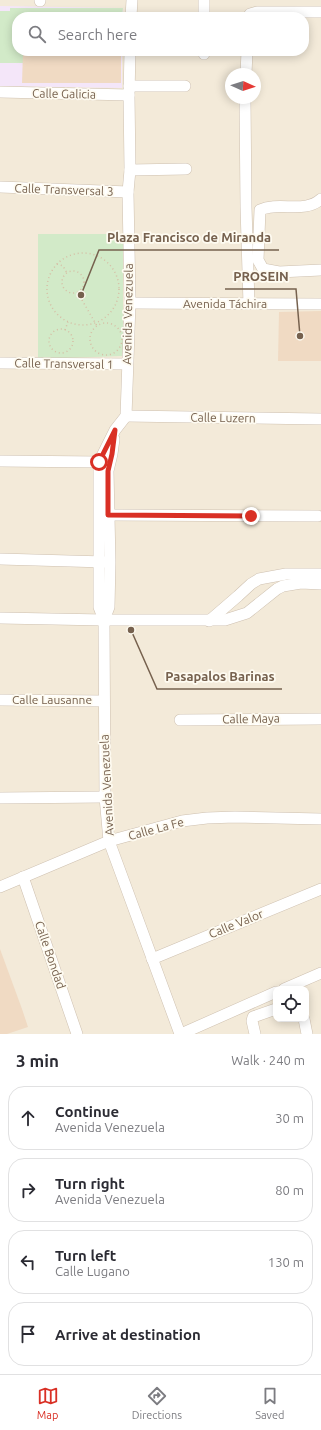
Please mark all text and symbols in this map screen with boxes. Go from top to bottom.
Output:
search box [12,12,309,56]
icon: search [26,23,48,45]
text: Search here [58,26,137,43]
north arrow [225,68,261,104]
street label: Calle Galicia [32,86,96,101]
street label: Calle Transversal 3 [14,181,114,198]
callout: Plaza Francisco de Miranda [99,225,279,250]
text: Plaza Francisco de Miranda [107,230,271,244]
street label: Avenida Venezuela [120,263,135,365]
callout: PROSEIN [225,264,296,289]
text: PROSEIN [233,269,289,283]
street label: Avenida Táchira [183,297,267,310]
street label: Calle Transversal 1 [14,356,114,371]
street label: Calle Luzern [190,410,256,425]
route start [90,453,108,471]
route end [242,507,260,525]
callout: Pasapalos Barinas [157,664,282,689]
text: Pasapalos Barinas [165,669,275,683]
street label: Calle Lausanne [12,693,92,706]
street label: Calle Maya [222,711,280,726]
street label: Avenida Venezuela [97,734,116,836]
street label: Calle La Fe [127,815,185,842]
street label: Calle Valor [207,907,265,940]
street label: Calle Bondad [33,919,68,990]
map controls [273,986,309,1022]
button: locate [273,986,309,1022]
text: 3 min [16,1051,59,1070]
text: Walk · 240 m [231,1053,305,1067]
text: Continue [55,1103,119,1120]
icon: ahead [17,1107,39,1129]
text: 30 m [275,1111,304,1125]
text: Avenida Venezuela [55,1120,165,1134]
text: Turn right [55,1175,125,1192]
icon: right [17,1179,39,1201]
text: 80 m [275,1183,304,1197]
text: Avenida Venezuela [55,1192,165,1206]
text: Turn left [55,1247,116,1264]
icon: left [17,1251,39,1273]
text: 130 m [268,1255,304,1269]
text: Calle Lugano [55,1264,130,1278]
icon: arrive [17,1323,39,1345]
text: Arrive at destination [55,1326,201,1343]
tab: Map [37,1385,59,1421]
tab: Directions [132,1385,182,1421]
tab: Saved [255,1385,284,1421]

